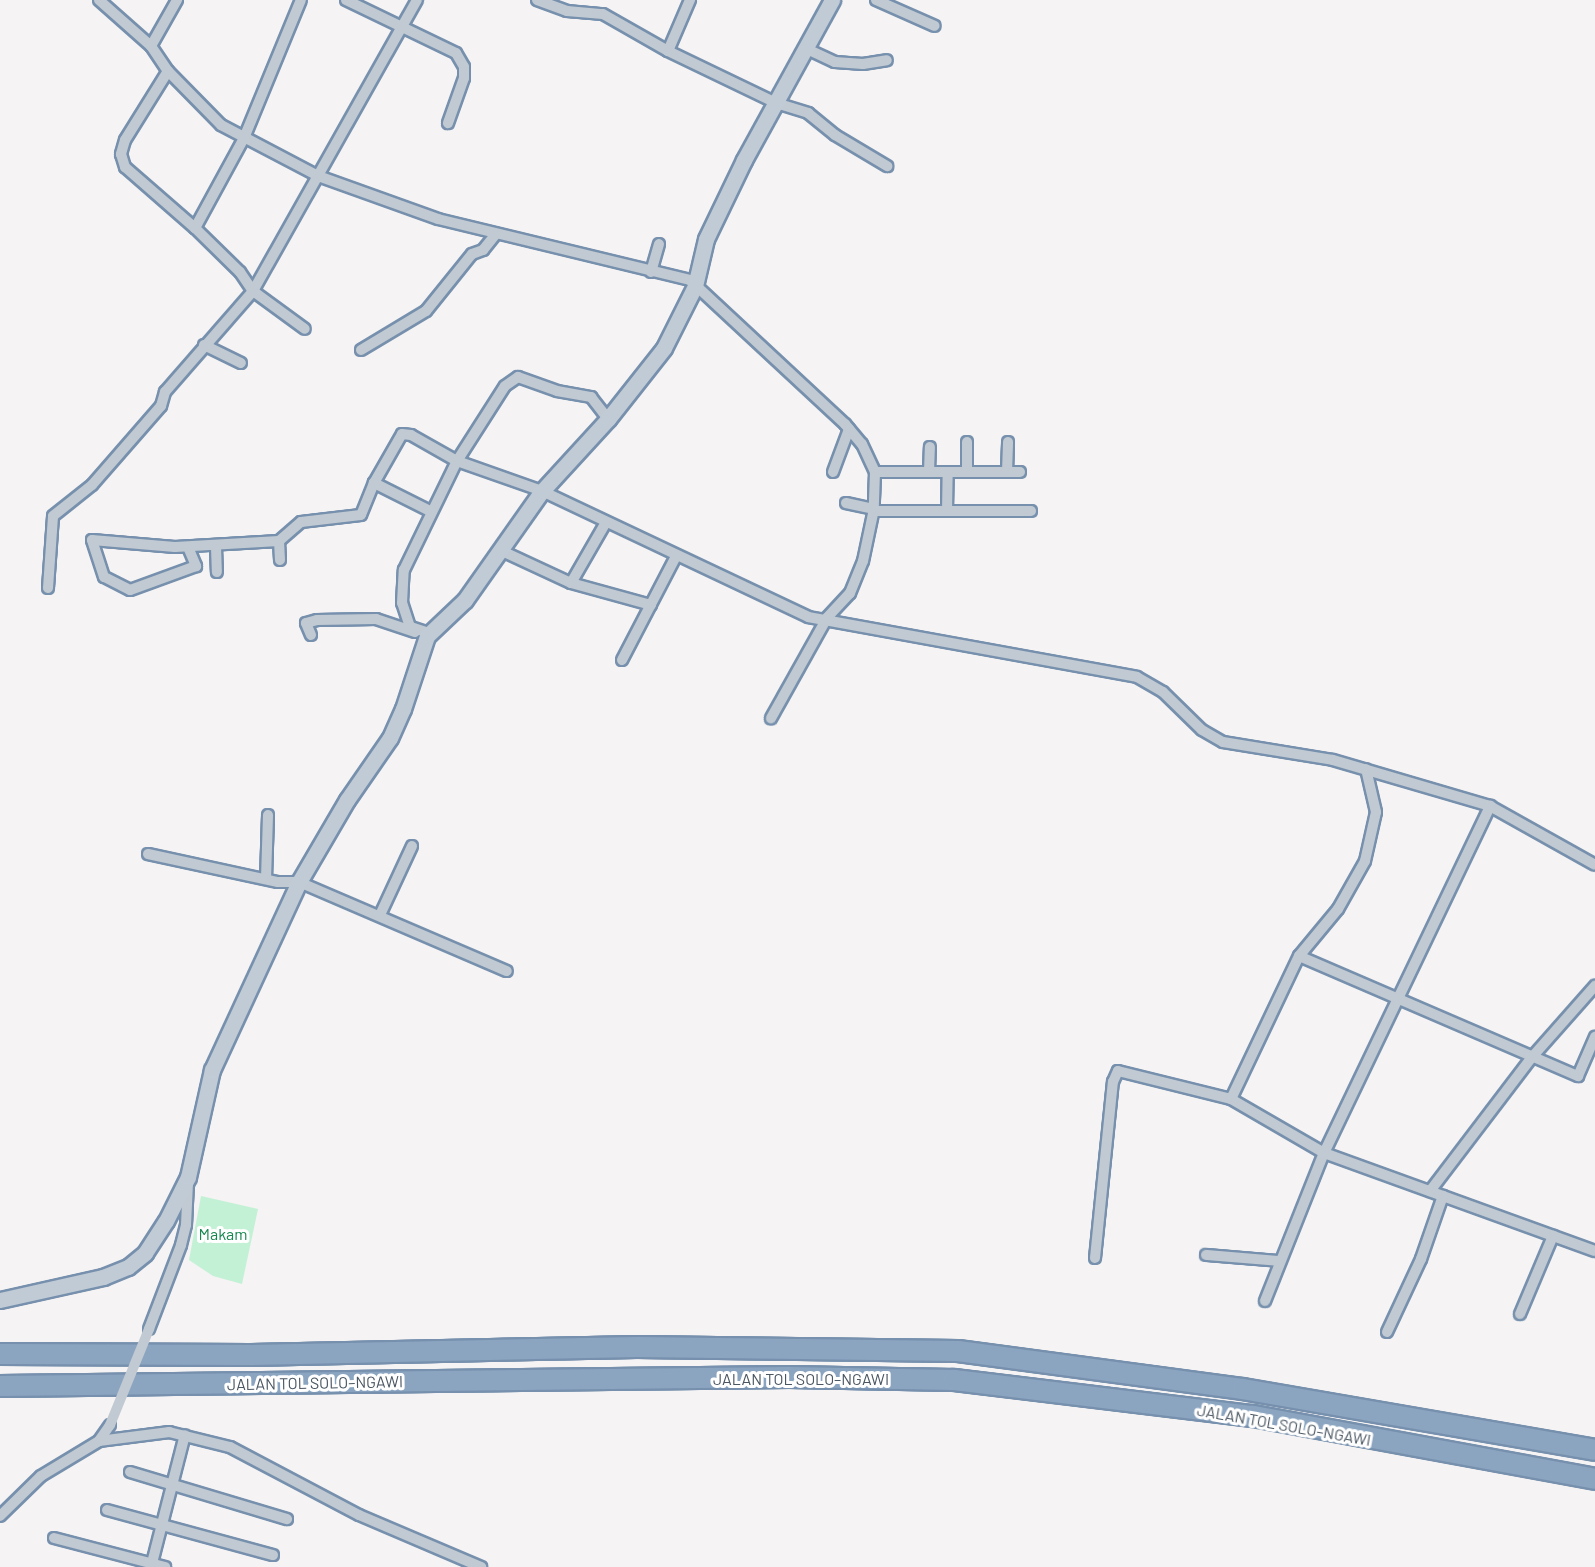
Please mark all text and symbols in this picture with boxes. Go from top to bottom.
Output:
park label: Makam [199,1224,247,1244]
street label: JALAN TOL SOLO–NGAWI [713,1369,889,1389]
street label: JALAN TOL SOLO–NGAWI [227,1372,403,1394]
street label: JALAN TOL SOLO–NGAWI [1196,1400,1372,1450]

